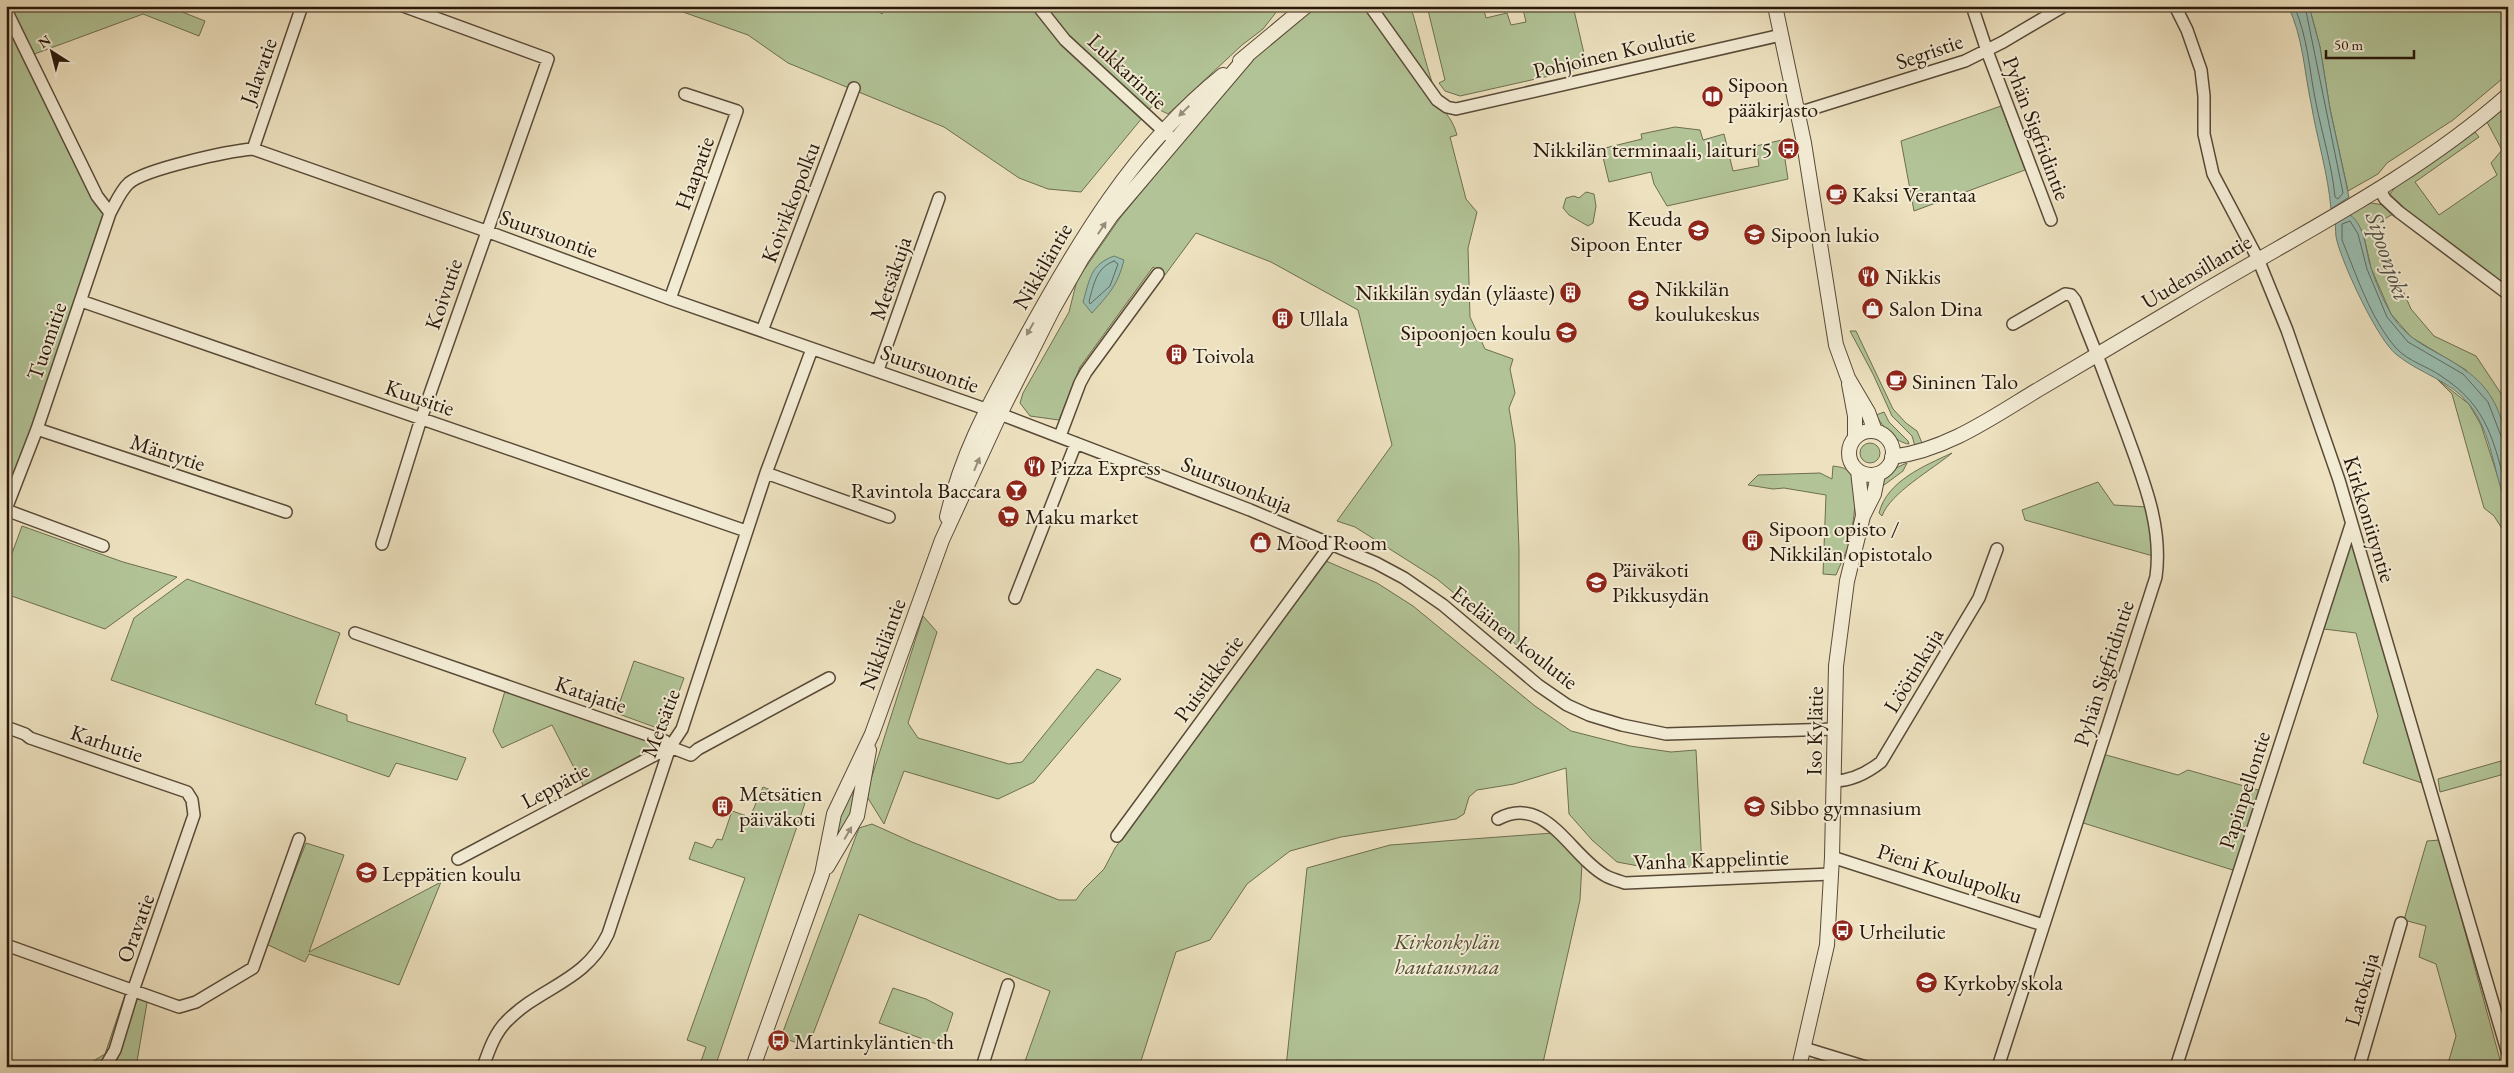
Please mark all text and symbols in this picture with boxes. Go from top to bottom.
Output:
street label: Pohjoinen Koulutie [1530,20,1698,85]
street label: Segristie [1892,26,1967,76]
street label: Lukkarintie [1082,27,1174,116]
north arrow [28,28,78,78]
scale bar [2326,28,2414,60]
text: N [34,30,55,52]
street label: Jalavatie [232,33,284,110]
text: 50 m [2334,35,2363,54]
street label: Pyhän Sigfridintie [1996,52,2077,205]
place label: Sipoon pääkirjasto [1728,70,1818,124]
library icon: Sipoon pääkirjasto [1700,85,1724,109]
one-way arrow [1178,105,1190,117]
street label: Haapatie [668,132,721,214]
place label: Nikkilän terminaali, laituri 5 [1533,135,1772,164]
street label: Koivikkopolku [754,137,827,267]
bus stop icon: Nikkilän terminaali, laituri 5 [1776,137,1800,161]
place label: Kaksi Verantaa [1852,180,1977,209]
cafe icon: Kaksi Verantaa [1824,182,1848,206]
street label: Suursuontie [496,202,603,265]
place label: Keuda Sipoon Enter [1570,204,1683,258]
water label: Sipoonjoki [2359,206,2418,305]
street label: Nikkiläntie [1006,217,1079,315]
school or university icon: Keuda Sipoon Enter [1686,219,1710,243]
place label: Sipoon lukio [1771,220,1879,249]
one-way arrow [1097,221,1107,235]
school or university icon: Sipoon lukio [1743,222,1767,246]
street label: Uudensillantie [2136,227,2257,316]
street label: Metsäkuja [863,232,918,324]
street label: Koivutie [418,254,469,334]
place label: Nikkis [1885,262,1941,291]
restaurant icon: Nikkis [1857,264,1881,288]
place label: Nikkilän koulukeskus [1655,274,1760,328]
place label: Nikkilän sydän (yläaste) [1355,278,1555,307]
building icon: Nikkilän sydän (yläaste) [1559,280,1583,304]
school or university icon: Nikkilän koulukeskus [1627,289,1651,313]
place label: Salon Dina [1889,294,1983,323]
shop icon: Salon Dina [1861,296,1885,320]
street label: Tuomitie [20,298,73,384]
place label: Ullala [1299,304,1349,333]
building icon: Ullala [1271,306,1295,330]
place label: Sipoonjoen koulu [1400,318,1551,347]
school or university icon: Sipoonjoen koulu [1555,320,1579,344]
one-way arrow [1026,322,1035,335]
street label: Suursuontie [877,337,984,400]
place label: Toivola [1192,341,1255,370]
building icon: Toivola [1164,343,1188,367]
place label: Sininen Talo [1912,367,2018,396]
cafe icon: Sininen Talo [1884,369,1908,393]
street label: Kuusitie [381,372,459,423]
street label: Mäntytie [127,427,209,478]
street label: Suursuonkuja [1177,449,1297,520]
street label: Kirkkoniityntie [2337,452,2403,586]
place label: Pizza Express [1050,453,1161,482]
restaurant icon: Pizza Express [1022,455,1046,479]
one-way arrow [974,457,982,471]
place label: Ravintola Baccara [851,476,1001,505]
bar icon: Ravintola Baccara [1005,478,1029,502]
place label: Maku market [1025,502,1139,531]
supermarket icon: Maku market [997,504,1021,528]
place label: Sipoon opisto / Nikkilän opistotalo [1769,514,1932,568]
place label: Mood Room [1276,528,1387,557]
building icon: Sipoon opisto / Nikkilän opistotalo [1741,529,1765,553]
shop icon: Mood Room [1248,530,1272,554]
place label: Päiväkoti Pikkusydän [1612,555,1710,609]
school or university icon: Päiväkoti Pikkusydän [1584,570,1608,594]
street label: Eteläinen koulutie [1445,579,1584,696]
street label: Nikkiläntie [853,594,913,694]
street label: Pyhän Sigfridintie [2066,596,2141,750]
street label: Löötinkuja [1877,622,1950,718]
street label: Puistikkotie [1167,629,1250,728]
street label: Katajatie [551,669,631,720]
street label: Metsätie [634,684,687,762]
street label: Iso Kylätie [1799,686,1830,776]
street label: Karhutie [67,718,147,770]
street label: Papinpellontie [2212,727,2277,853]
street label: Leppätie [516,755,595,815]
place label: Metsätien päiväkoti [739,779,823,833]
place label: Sibbo gymnasium [1770,793,1922,822]
building icon: Metsätien päiväkoti [711,794,735,818]
school or university icon: Sibbo gymnasium [1742,795,1766,819]
one-way arrow [844,825,852,840]
street label: Pieni Koulupolku [1874,836,2027,911]
street label: Vanha Kappelintie [1633,842,1790,877]
place label: Leppätien koulu [382,859,522,888]
school or university icon: Leppätien koulu [354,861,378,885]
street label: Oravatie [110,889,161,967]
place label: Urheilutie [1859,917,1946,946]
bus stop icon: Urheilutie [1831,919,1855,943]
park label: Kirkonkylän hautausmaa [1393,927,1500,981]
street label: Latokuja [2337,949,2386,1029]
place label: Kyrkoby skola [1943,968,2063,997]
school or university icon: Kyrkoby skola [1915,970,1939,994]
place label: Martinkyläntien th [794,1027,954,1056]
bus stop icon: Martinkyläntien th [766,1029,790,1053]

